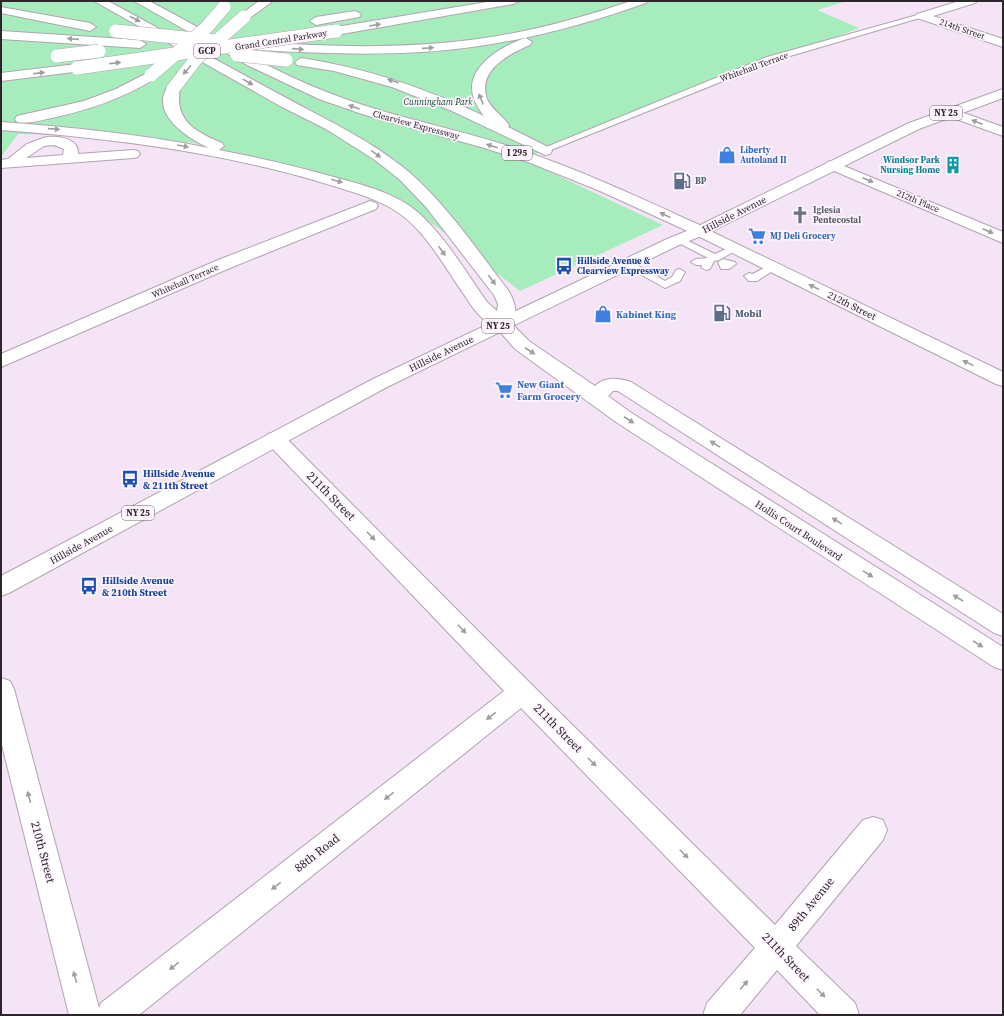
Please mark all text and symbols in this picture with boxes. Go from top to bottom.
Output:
one-way arrow [129,16,141,22]
street label: 214th Street [938,16,986,42]
one-way arrow [369,22,381,28]
street label: Grand Central Parkway [234,27,328,53]
one-way arrow [67,35,79,42]
road number: GCP [194,44,220,58]
one-way arrow [292,45,304,52]
one-way arrow [422,45,434,52]
street label: Whitehall Terrace [718,49,790,85]
one-way arrow [109,60,121,66]
one-way arrow [183,65,192,74]
one-way arrow [33,69,45,76]
one-way arrow [386,78,398,84]
one-way arrow [242,79,254,86]
one-way arrow [478,93,485,105]
park label: Cunningham Park [404,96,473,108]
one-way arrow [347,104,359,110]
road number: NY 25 [930,106,962,120]
street label: Clearview Expressway [371,108,461,142]
one-way arrow [970,118,982,124]
one-way arrow [48,126,60,133]
one-way arrow [486,143,498,149]
one-way arrow [177,144,189,150]
place label: Liberty Autoland II [740,144,787,166]
shop icon: Liberty Autoland II [717,145,737,165]
road number: I 295 [502,146,532,160]
one-way arrow [371,150,381,158]
place label: Windsor Park Nursing Home [880,154,941,176]
building icon: Windsor Park Nursing Home [943,155,963,175]
fuel station icon: BP [672,171,692,191]
place label: BP [695,175,707,187]
one-way arrow [331,178,343,184]
one-way arrow [863,178,875,184]
street label: 212th Place [895,187,942,216]
street label: Hillside Avenue [700,193,768,236]
place label: Iglesia Pentecostal [813,204,861,226]
church icon: Iglesia Pentecostal [790,205,810,225]
one-way arrow [659,212,670,218]
supermarket icon: MJ Deli Grocery [747,226,767,246]
one-way arrow [982,229,994,235]
place label: MJ Deli Grocery [770,230,836,242]
one-way arrow [438,246,446,256]
place label: Hillside Avenue & Clearview Expressway [577,255,670,277]
bus stop icon: Hillside Avenue & Clearview Expressway [554,256,574,276]
street label: Whitehall Terrace [150,261,221,301]
one-way arrow [487,275,496,286]
one-way arrow [808,284,820,290]
street label: 212th Street [825,288,879,323]
fuel station icon: Mobil [712,303,732,323]
shop icon: Kabinet King [593,304,613,324]
place label: Mobil [735,307,762,320]
place label: Kabinet King [616,308,677,321]
road number: NY 25 [482,319,514,333]
street label: Hillside Avenue [407,332,476,375]
one-way arrow [525,347,535,355]
one-way arrow [962,360,974,366]
place label: New Giant Farm Grocery [517,378,581,403]
supermarket icon: New Giant Farm Grocery [494,380,514,400]
one-way arrow [623,417,635,424]
one-way arrow [709,441,721,448]
place label: Hillside Avenue & 211th Street [143,467,215,492]
street label: 211th Street [303,468,359,524]
bus stop icon: Hillside Avenue & 211th Street [120,469,140,489]
street label: Hollis Court Boulevard [753,497,845,564]
road number: NY 25 [122,506,154,520]
one-way arrow [832,517,842,525]
street label: Hillside Avenue [47,522,115,567]
one-way arrow [366,531,376,541]
one-way arrow [863,570,873,578]
place label: Hillside Avenue & 210th Street [102,574,174,599]
bus stop icon: Hillside Avenue & 210th Street [79,576,99,596]
one-way arrow [953,594,963,602]
one-way arrow [457,624,466,634]
one-way arrow [972,640,983,647]
street label: 211th Street [530,700,586,756]
one-way arrow [486,711,497,720]
one-way arrow [587,757,597,767]
one-way arrow [25,791,31,803]
one-way arrow [384,792,395,801]
street label: 210th Street [27,820,59,885]
street label: 88th Road [291,830,343,876]
one-way arrow [679,849,689,859]
street label: 89th Avenue [784,874,838,934]
one-way arrow [271,881,282,890]
street label: 211th Street [758,929,814,985]
one-way arrow [169,962,180,971]
one-way arrow [72,971,78,983]
one-way arrow [740,980,749,990]
one-way arrow [816,988,826,998]

